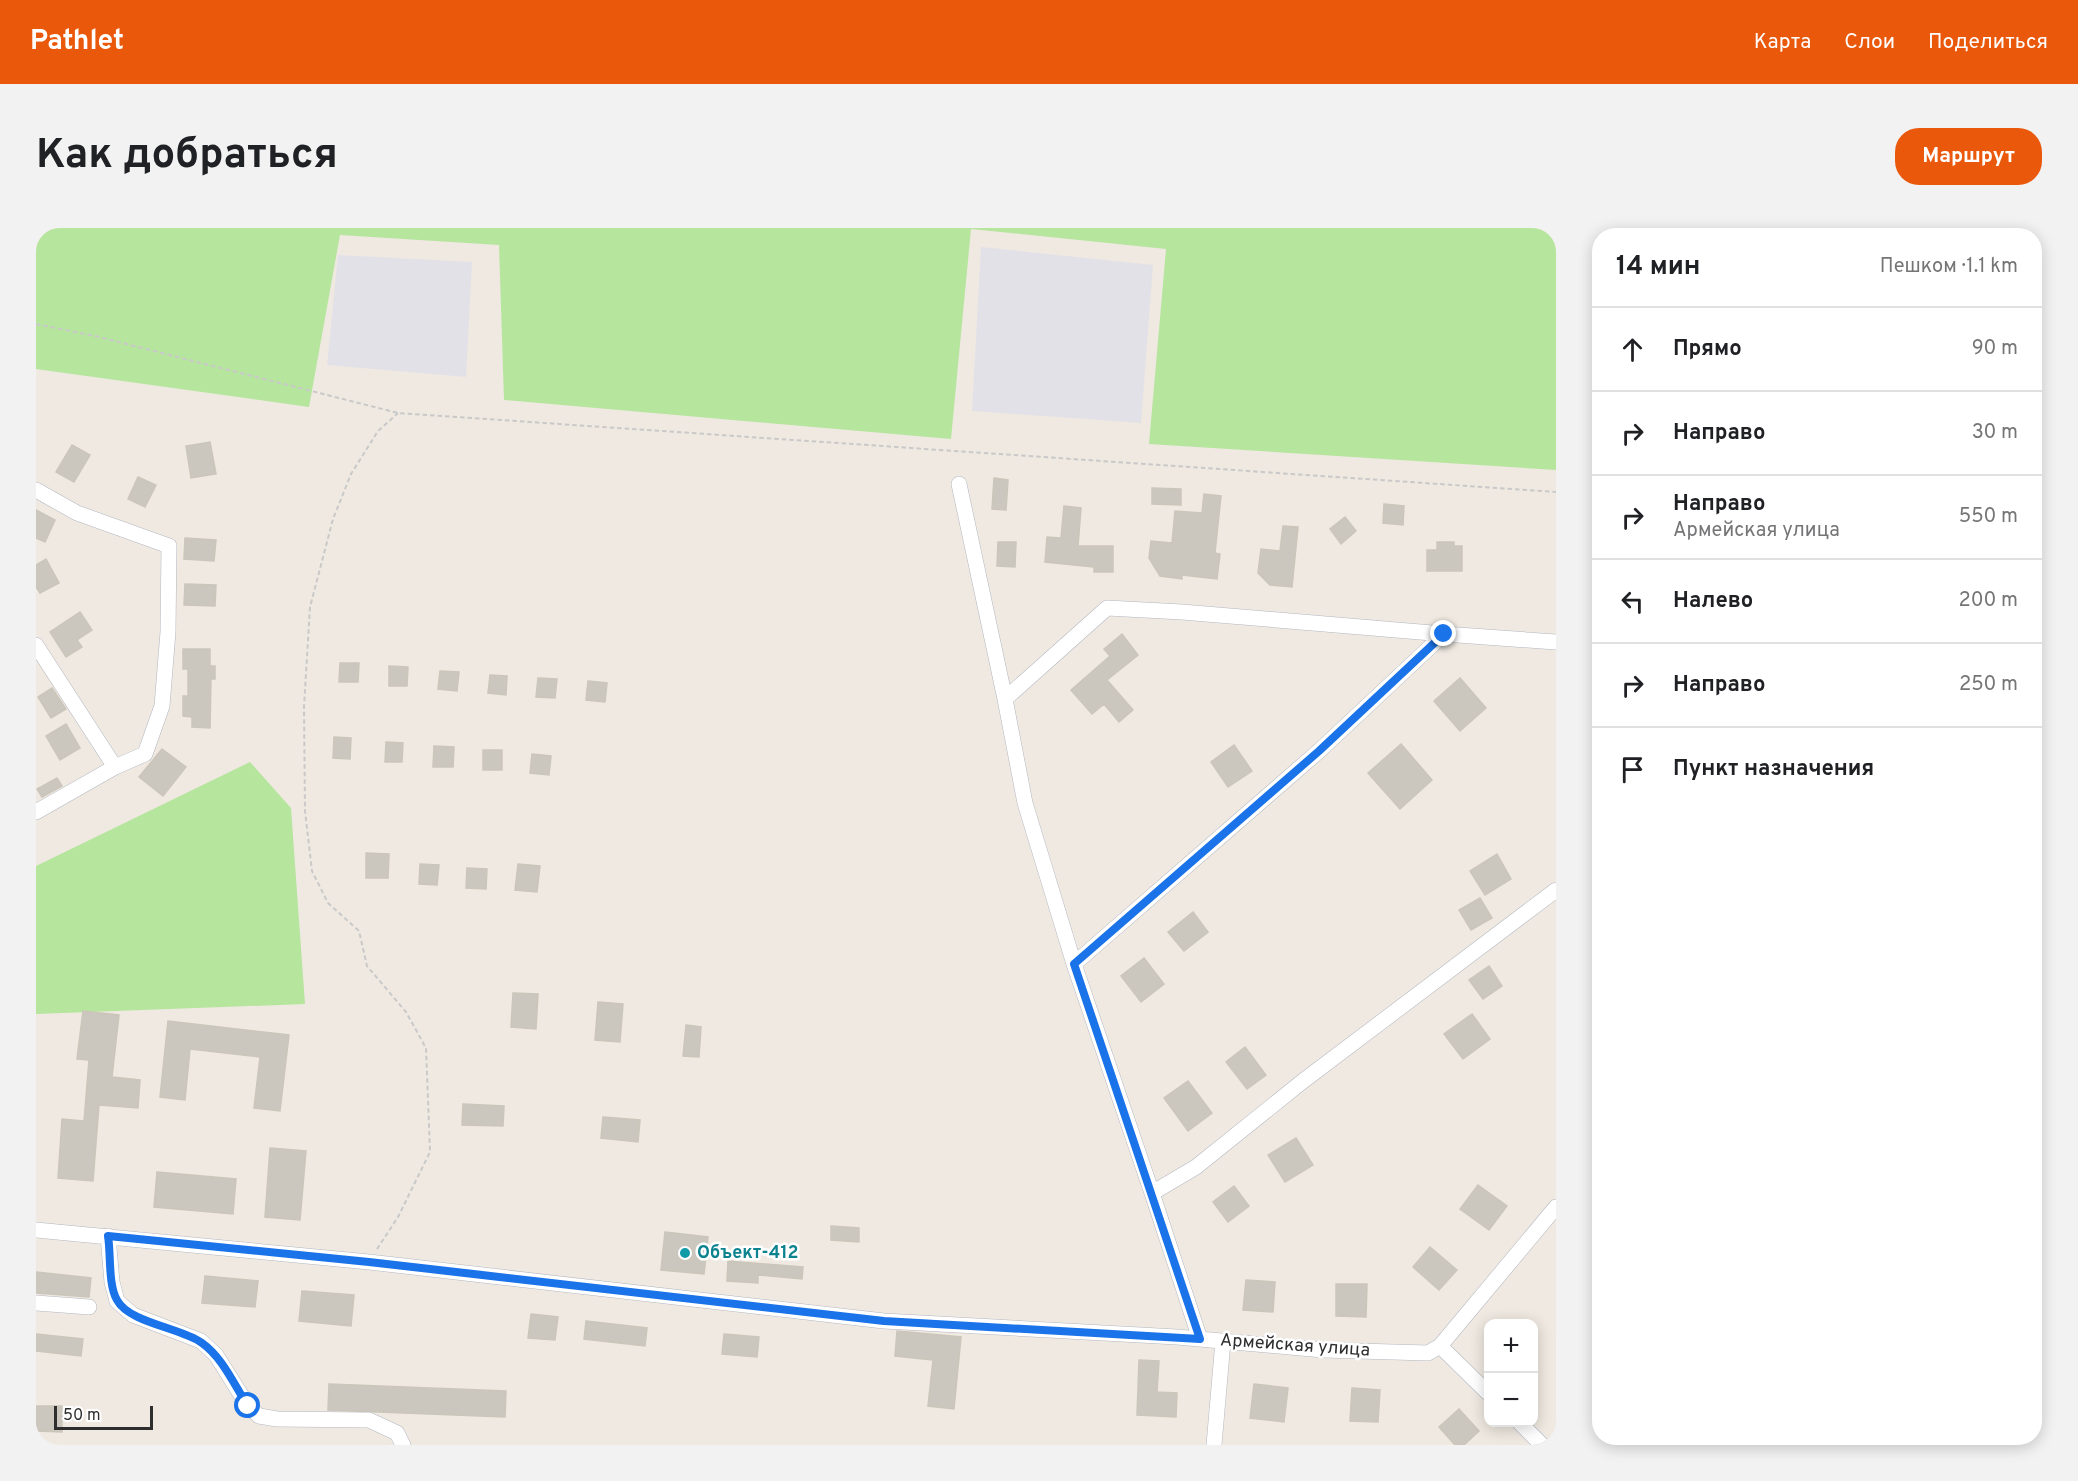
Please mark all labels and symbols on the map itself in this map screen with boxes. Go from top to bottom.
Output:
route end [1430,620,1456,646]
place label: Объект-412 [697,1242,799,1265]
marker: Объект-412 [678,1246,692,1260]
street label: Армейская улица [1219,1329,1371,1363]
route start [234,1392,260,1418]
scale bar [54,1403,153,1430]

